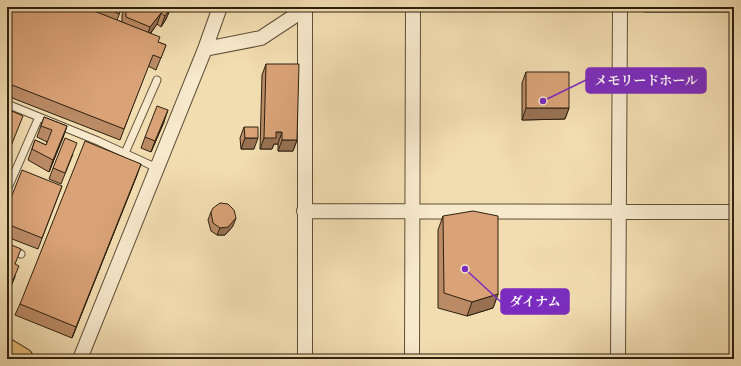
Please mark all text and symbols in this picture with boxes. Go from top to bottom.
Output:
callout: メモリードホール [586,68,706,93]
text: メモリードホール [594,73,698,88]
callout: ダイナム [501,289,569,314]
text: ダイナム [509,294,561,309]

